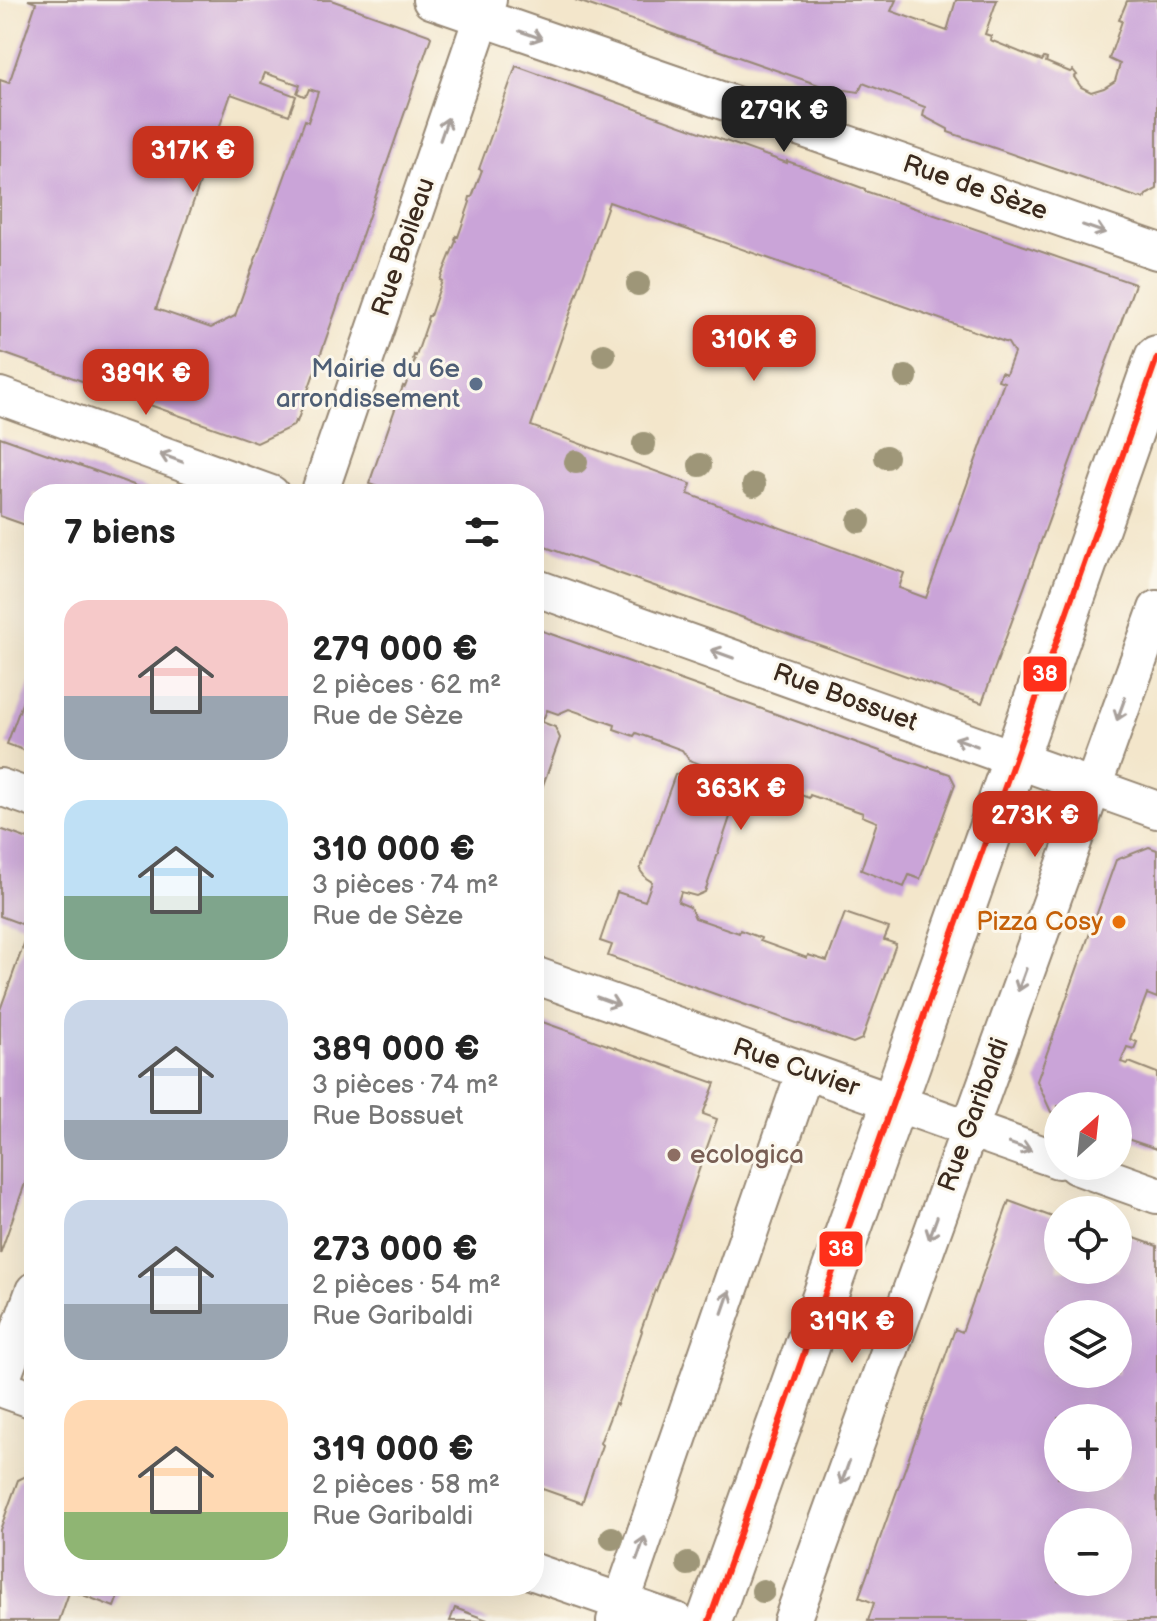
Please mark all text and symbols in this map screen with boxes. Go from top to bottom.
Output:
one-way arrow [518,28,543,43]
pin: 279K € [719,86,849,154]
text: 279K € [740,96,828,127]
one-way arrow [438,117,453,142]
pin: 317K € [128,126,258,194]
text: 317K € [151,136,235,167]
street label: Rue de Sèze [899,149,1051,227]
street label: Rue Boileau [366,174,442,320]
one-way arrow [1081,223,1106,238]
pin: 310K € [689,315,819,383]
text: 310K € [711,325,797,356]
pin: 389K € [81,349,211,417]
place label: Mairie du 6e arrondissement [276,354,460,415]
text: 389K € [101,359,191,390]
marker: Mairie du 6e arrondissement [467,375,485,393]
one-way arrow [159,450,184,464]
icon: filters [460,510,504,554]
text: 7 biens [64,512,176,553]
text: 279 000 € [312,629,478,670]
icon: home [128,632,224,728]
one-way arrow [710,646,734,660]
line badge: 38 [1022,655,1068,693]
street label: Rue Bossuet [768,658,922,738]
text: 38 [1032,661,1058,688]
text: 2 pièces · 62 m² [312,670,501,701]
one-way arrow [1113,696,1127,721]
text: Rue de Sèze [312,701,463,732]
one-way arrow [955,734,979,748]
pin: 363K € [676,764,806,832]
text: 363K € [696,774,786,805]
pin: 273K € [970,791,1100,859]
text: 273K € [991,801,1079,832]
text: 310 000 € [312,829,475,870]
icon: home [128,832,224,928]
text: 3 pièces · 74 m² [312,870,499,901]
text: Rue de Sèze [312,901,463,932]
place label: Pizza Cosy [976,907,1103,938]
marker: Pizza Cosy [1110,913,1128,931]
one-way arrow [1014,967,1029,992]
one-way arrow [595,995,620,1010]
text: 389 000 € [312,1029,480,1070]
icon: home [128,1032,224,1128]
street label: Rue Cuvier [729,1032,864,1104]
street label: Rue Garibaldi [932,1034,1016,1196]
text: 3 pièces · 74 m² [312,1070,499,1101]
north arrow [1044,1092,1132,1180]
map controls [1044,1092,1132,1596]
text: Rue Bossuet [312,1101,464,1132]
place label: ecologica [690,1140,804,1171]
one-way arrow [1008,1140,1033,1155]
marker: ecologica [665,1146,683,1164]
button: locate [1044,1196,1132,1284]
one-way arrow [925,1215,939,1240]
text: 273 000 € [312,1229,478,1270]
line badge: 38 [818,1230,864,1268]
icon: home [128,1232,224,1328]
text: 38 [828,1236,854,1263]
text: 2 pièces · 54 m² [312,1270,501,1301]
one-way arrow [719,1290,734,1315]
pin: 319K € [787,1297,917,1365]
button: layers [1044,1300,1132,1388]
text: Rue Garibaldi [312,1301,473,1332]
text: 319K € [809,1307,895,1338]
button: + [1044,1404,1132,1492]
text: 319 000 € [312,1429,474,1470]
icon: home [128,1432,224,1528]
one-way arrow [837,1460,852,1485]
text: 2 pièces · 58 m² [312,1470,500,1501]
text: Rue Garibaldi [312,1501,473,1532]
button: − [1044,1508,1132,1596]
one-way arrow [635,1536,649,1560]

